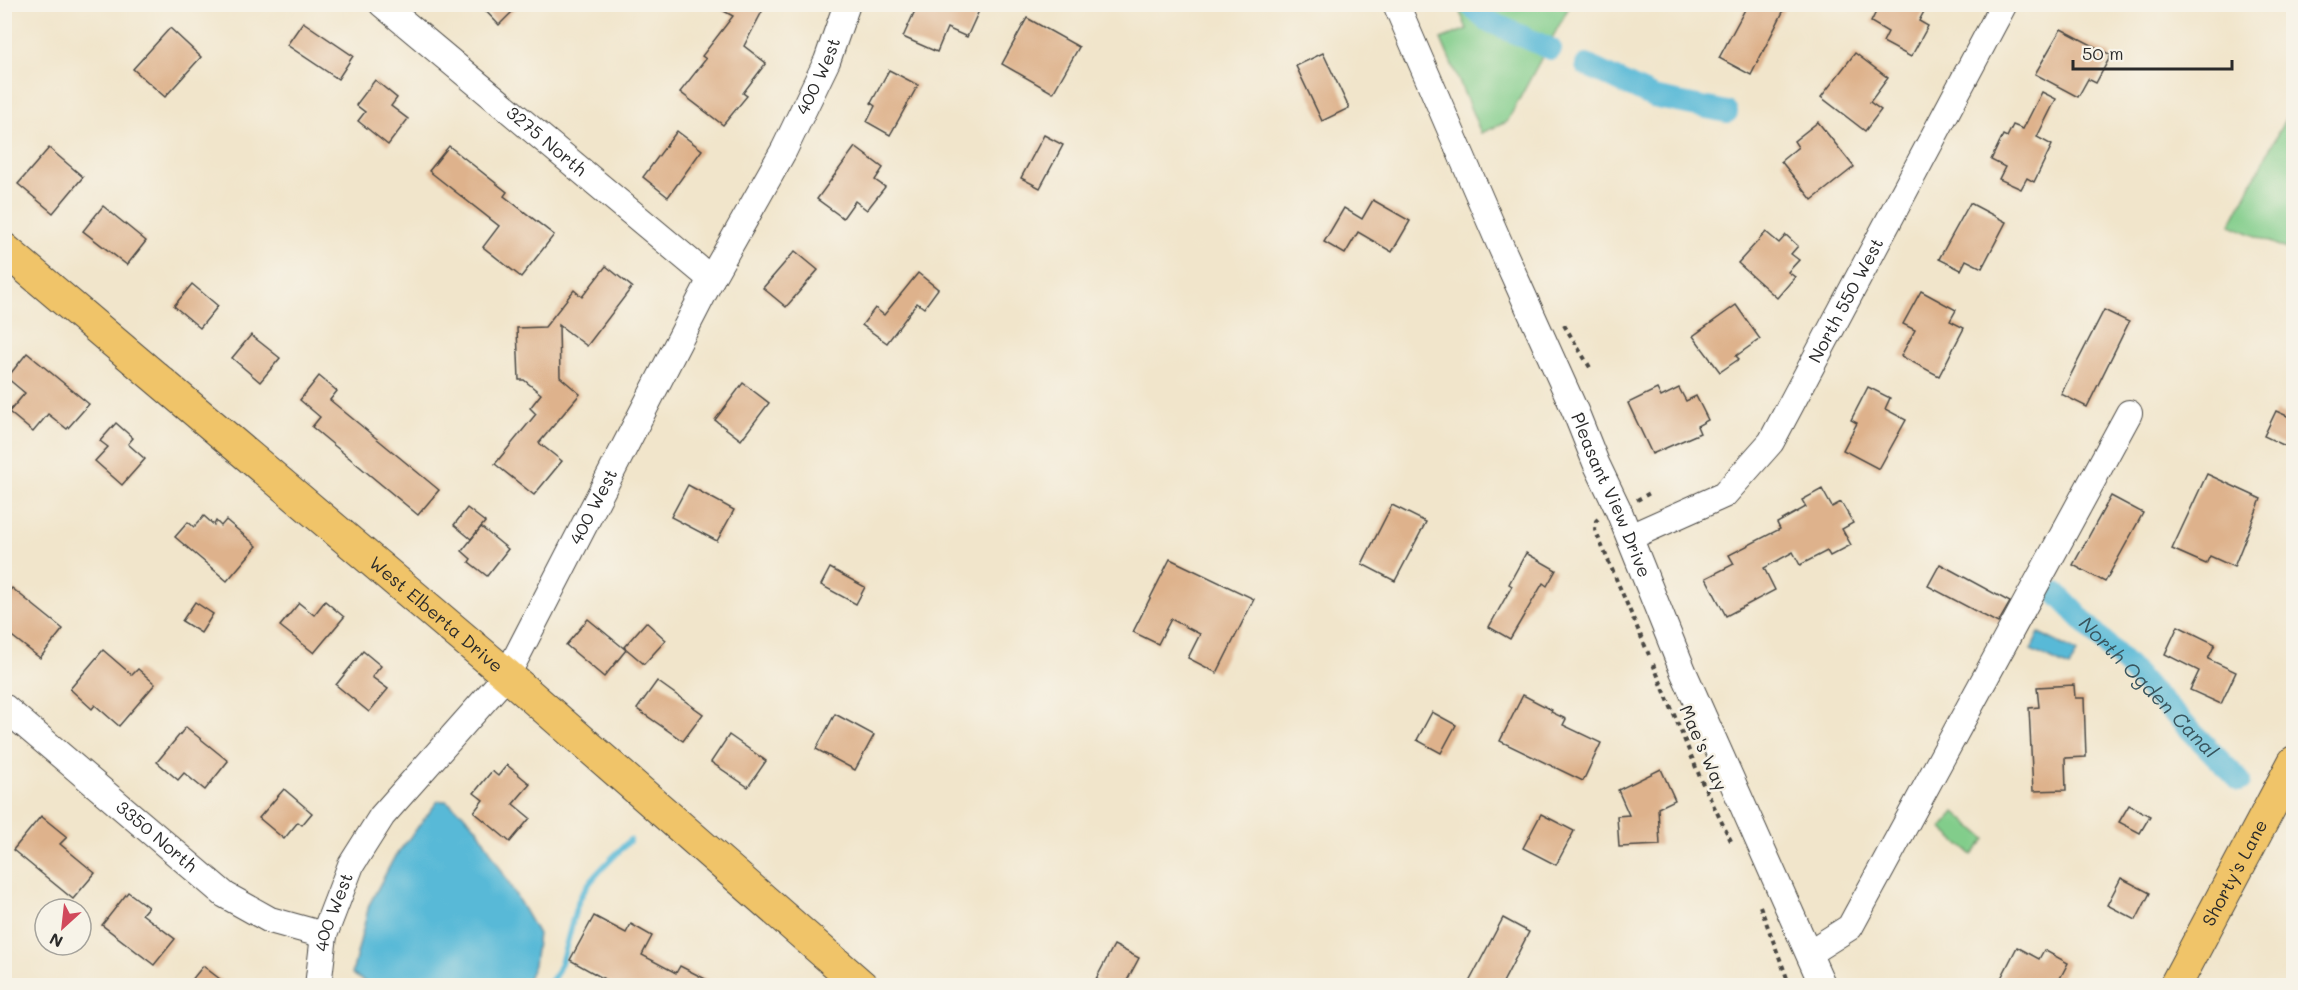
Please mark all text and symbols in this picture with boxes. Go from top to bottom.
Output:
scale bar [2073,33,2232,71]
street label: 400 West [790,34,845,118]
text: 50 m [2082,41,2124,65]
street label: 3275 North [502,100,592,181]
street label: North 550 West [1802,233,1888,367]
street label: Pleasant View Drive [1566,409,1657,581]
street label: 400 West [563,464,622,548]
street label: West Elberta Drive [365,550,509,678]
water label: North Ogden Canal [2074,610,2224,763]
street label: Mae's Way [1674,701,1734,794]
street label: 3350 North [111,794,203,877]
street label: Shorty's Lane [2196,815,2272,930]
street label: 400 West [309,869,358,953]
north arrow [33,897,93,957]
text: N [46,929,66,953]

